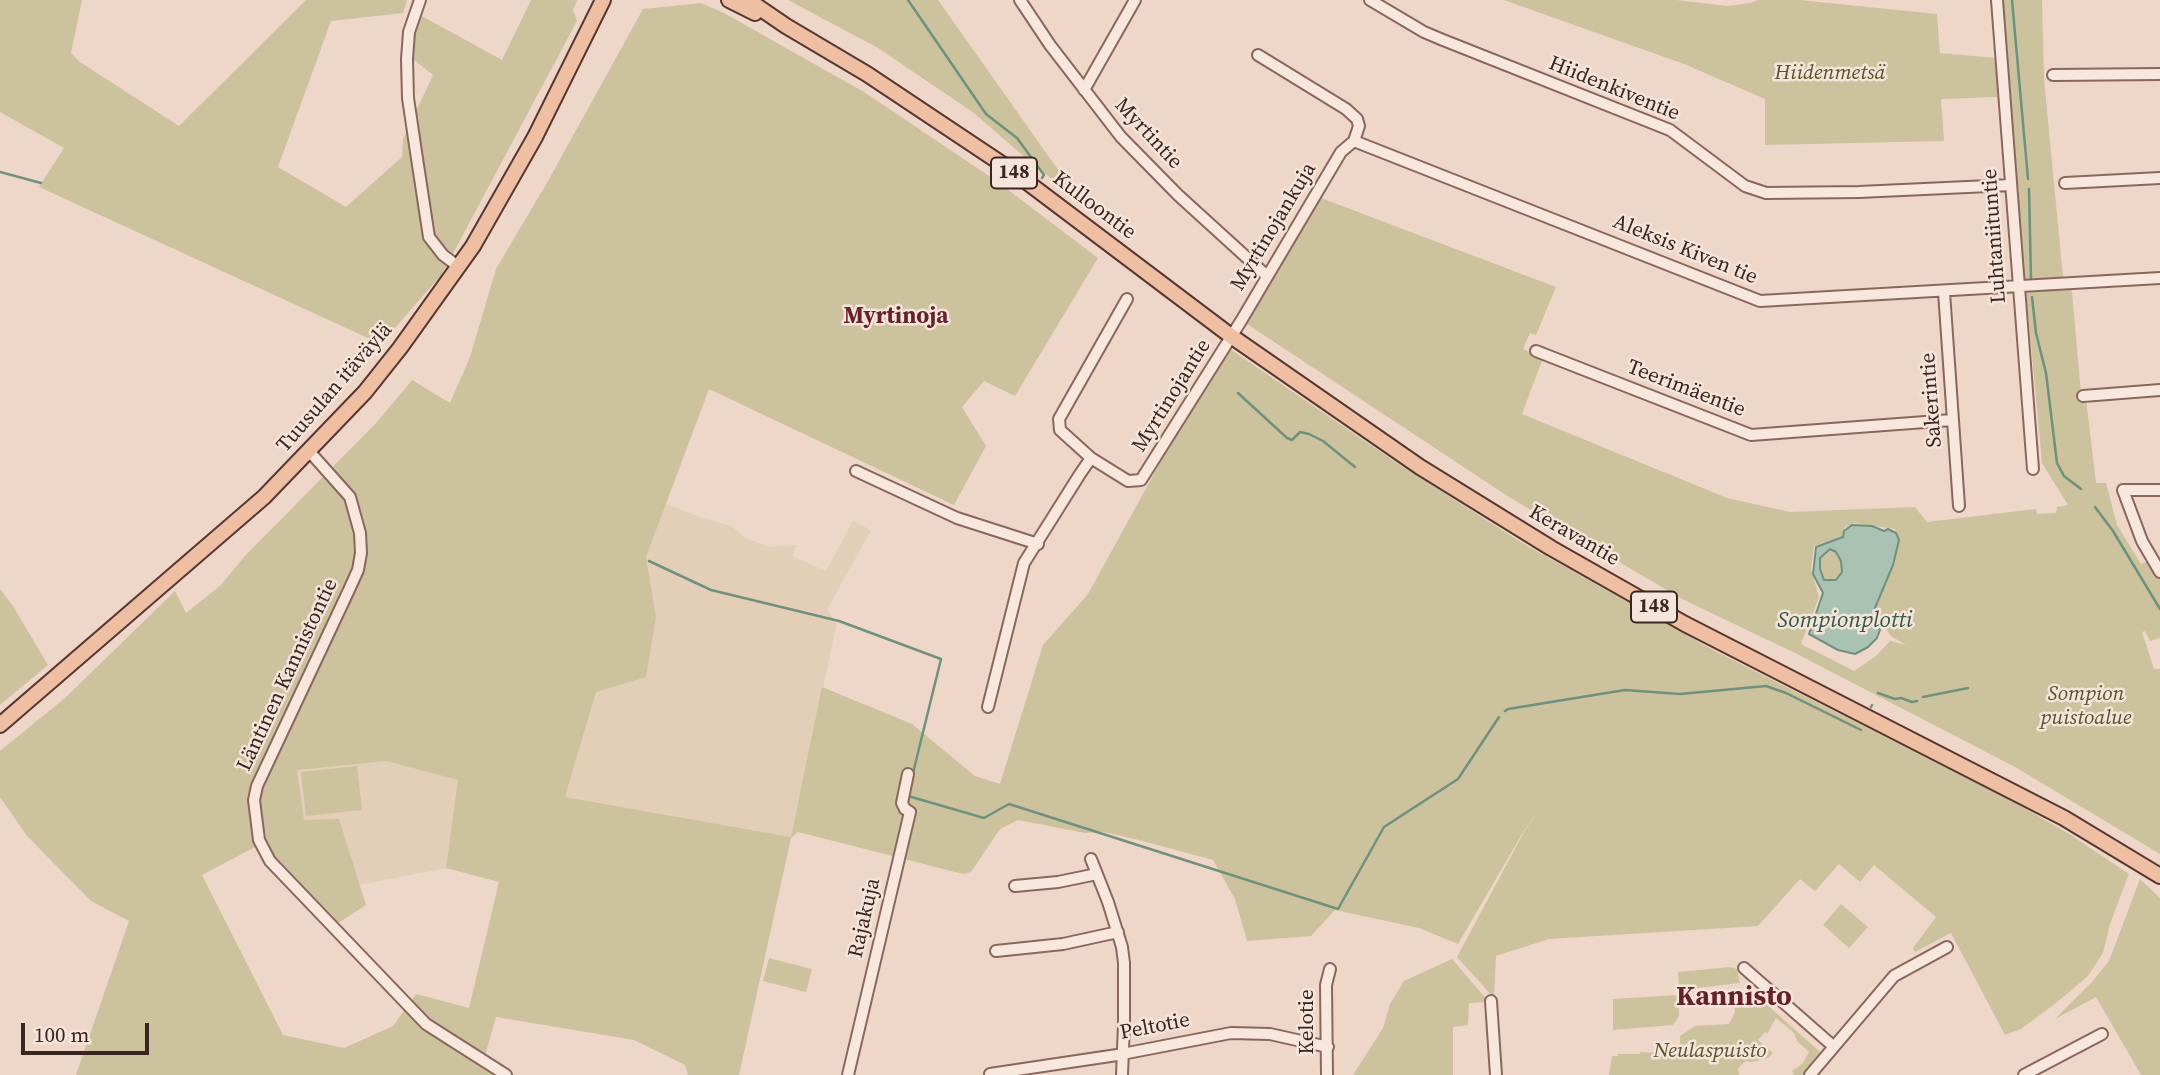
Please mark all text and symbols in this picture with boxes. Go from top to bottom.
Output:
street label: Hiidenkiventie [1545,51,1683,127]
park label: Hiidenmetsä [1774,61,1886,87]
street label: Myrtintie [1109,93,1187,175]
road number: 148 [991,158,1037,188]
street label: Myrtinojankuja [1226,158,1322,296]
street label: Kulloontie [1047,167,1141,245]
street label: Luhtaniituntie [1978,168,2012,304]
street label: Aleksis Kiven tie [1609,210,1761,290]
district label: Myrtinoja [844,303,948,331]
street label: Tuusulan itäväylä [272,318,398,458]
street label: Myrtinojantie [1127,335,1217,457]
street label: Sakerintie [1916,352,1948,448]
street label: Teerimäentie [1623,355,1749,423]
street label: Keravantie [1524,500,1624,572]
street label: Läntinen Kannistontie [232,575,344,775]
road number: 148 [1631,592,1677,622]
water label: Sompionplotti [1777,607,1913,635]
park label: Sompion puistoalue [2040,682,2132,732]
street label: Rajakuja [844,876,886,960]
district label: Kannisto [1676,981,1792,1015]
street label: Kelotie [1295,989,1321,1055]
street label: Peltotie [1118,1008,1192,1046]
scale bar [24,1009,152,1052]
text: 100 m [34,1020,89,1049]
park label: Neulaspuisto [1653,1039,1767,1065]

